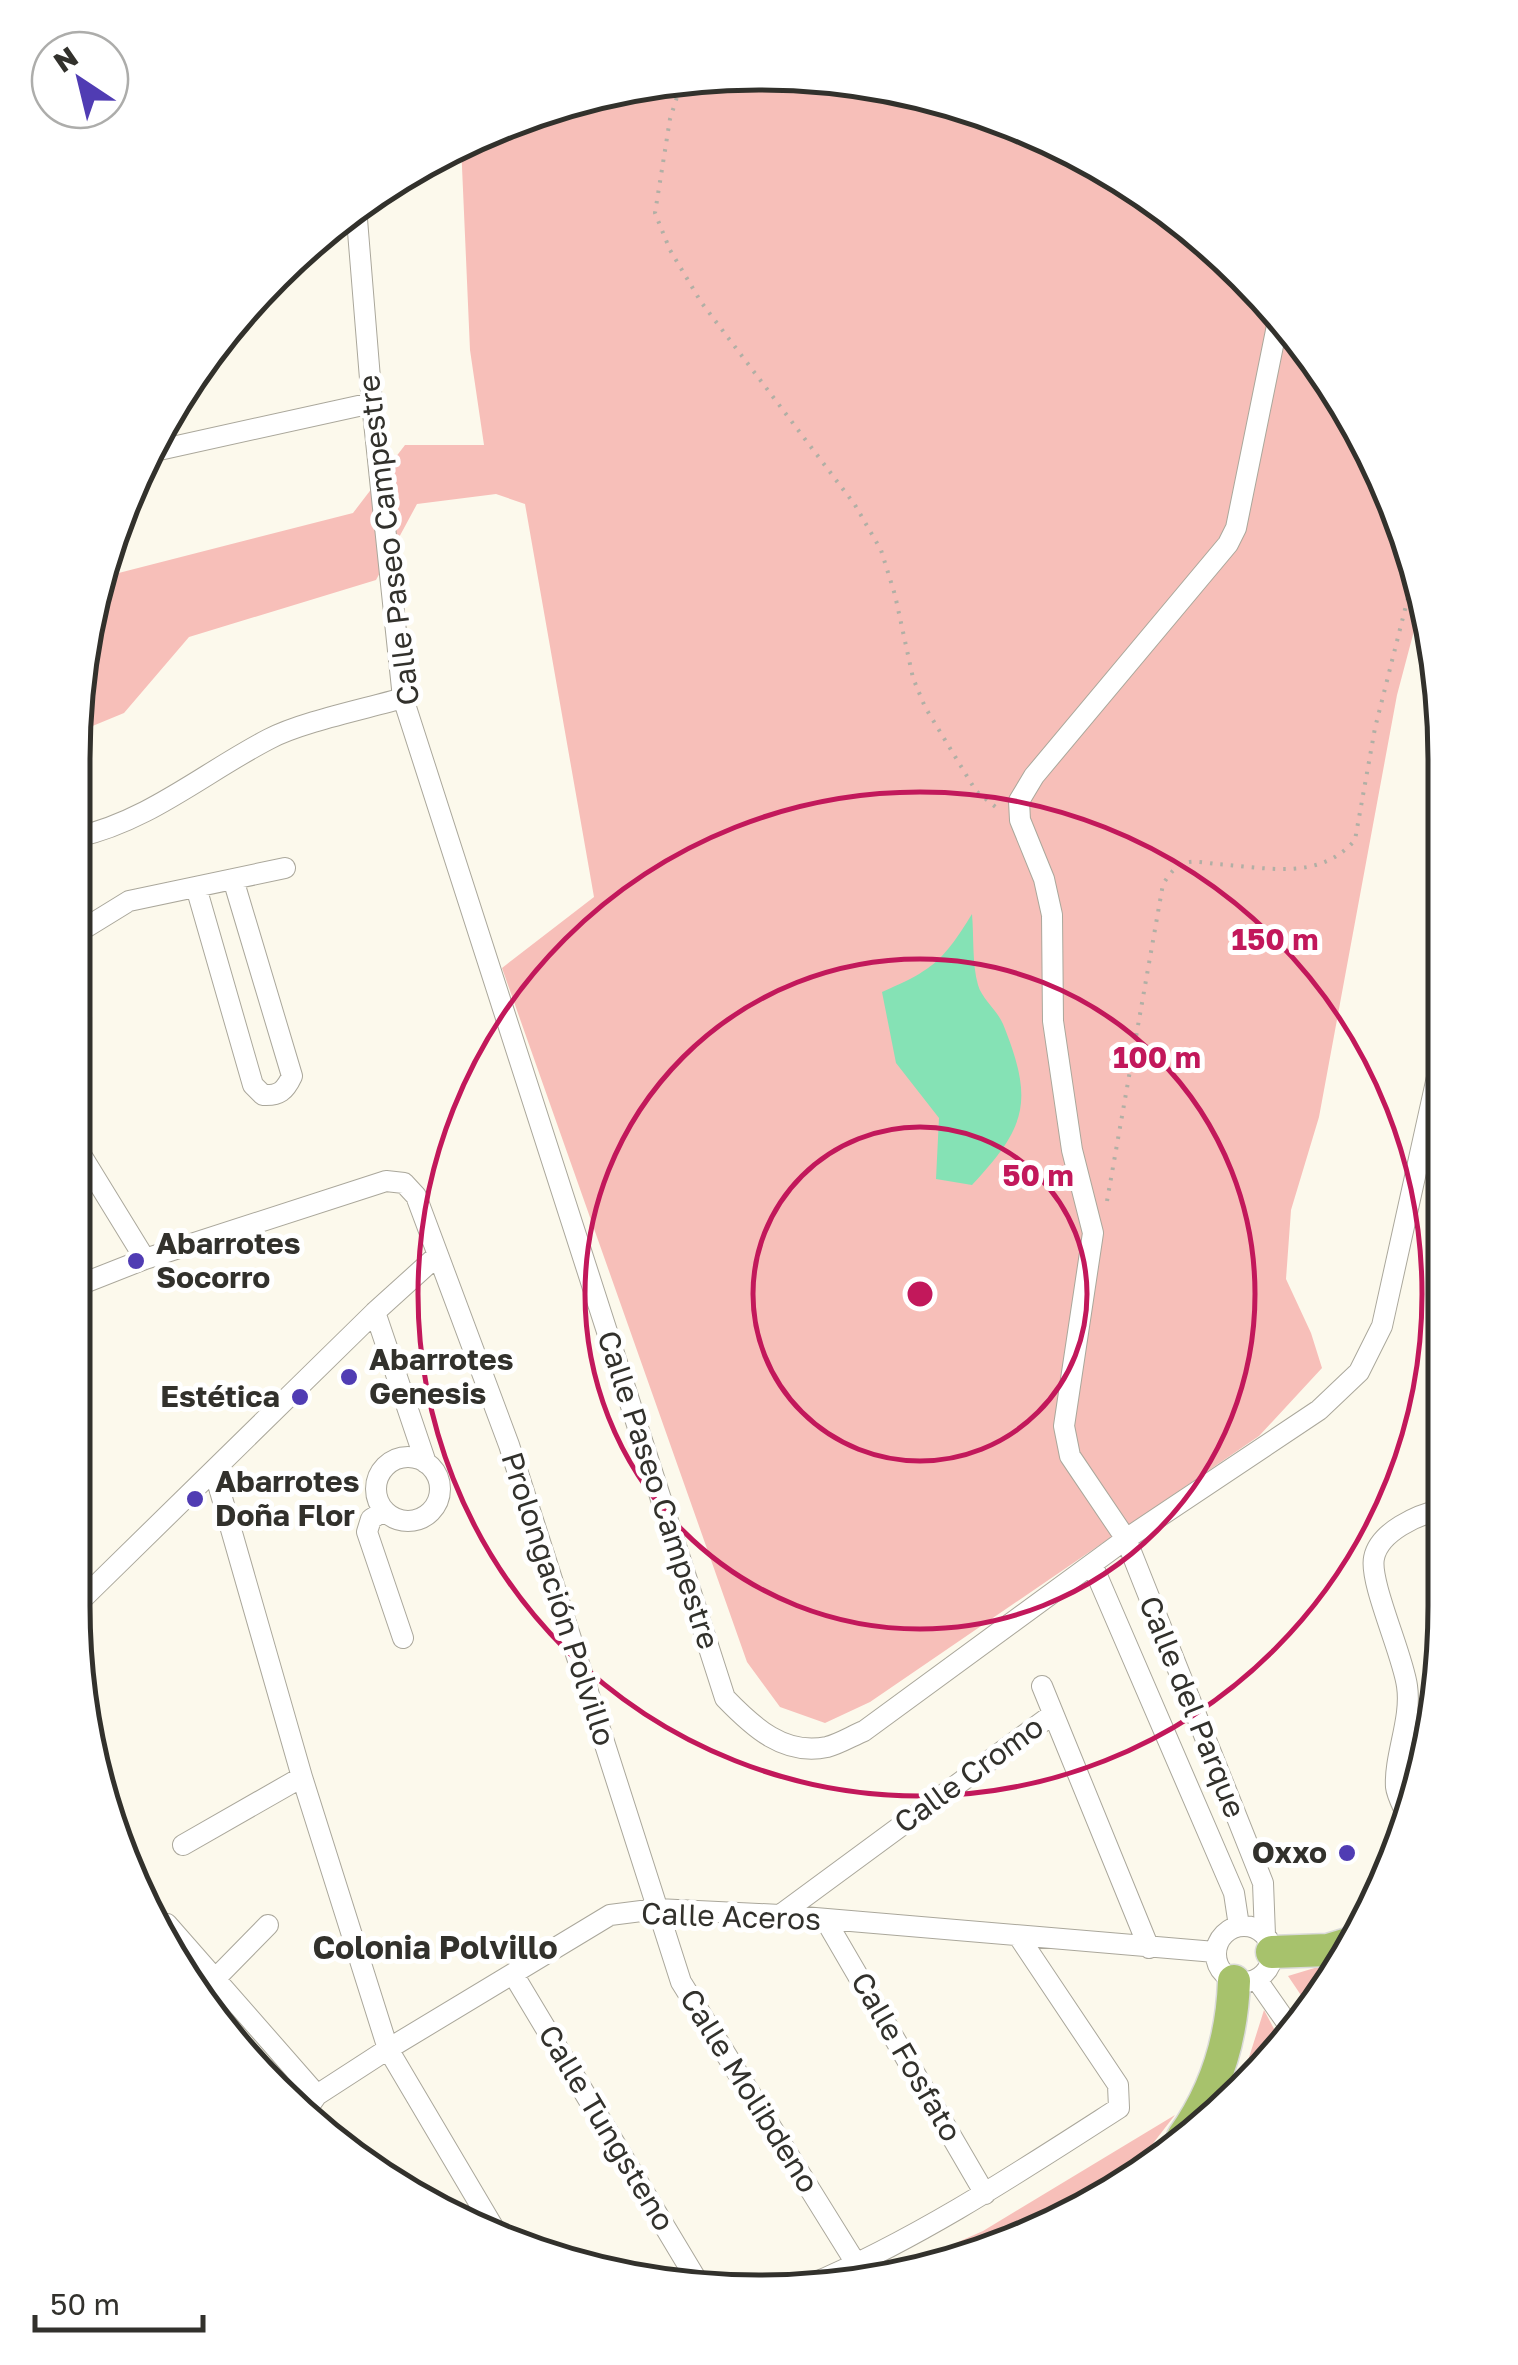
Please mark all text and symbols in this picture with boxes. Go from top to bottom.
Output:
north arrow [30,30,130,130]
text: N [47,39,84,79]
street label: Calle Paseo Campestre [350,373,426,707]
text: 150 m [1232,921,1319,957]
text: 100 m [1113,1039,1201,1075]
text: 50 m [1002,1157,1074,1193]
place label: Abarrotes Socorro [156,1225,300,1295]
marker: Abarrotes Socorro [125,1250,147,1272]
centre of rings [902,1276,938,1312]
street label: Calle Paseo Campestre [590,1326,727,1653]
place label: Abarrotes Genesis [369,1341,513,1411]
marker: Abarrotes Genesis [338,1366,360,1388]
place label: Estética [160,1378,280,1414]
marker: Estética [289,1386,311,1408]
street label: Prolongación Polvillo [494,1447,623,1750]
place label: Abarrotes Doña Flor [215,1463,359,1533]
marker: Abarrotes Doña Flor [184,1488,206,1510]
street label: Calle del Parque [1132,1591,1254,1823]
street label: Calle Cromo [887,1708,1050,1840]
place label: Oxxo [1252,1834,1327,1870]
marker: Oxxo [1336,1842,1358,1864]
street label: Calle Aceros [640,1895,822,1937]
district label: Colonia Polvillo [312,1928,558,1966]
street label: Calle Fosfato [844,1965,970,2148]
street label: Calle Molibdeno [673,1982,827,2199]
street label: Calle Tungsteno [531,2018,683,2237]
scale bar [35,2270,202,2332]
text: 50 m [50,2286,120,2322]

